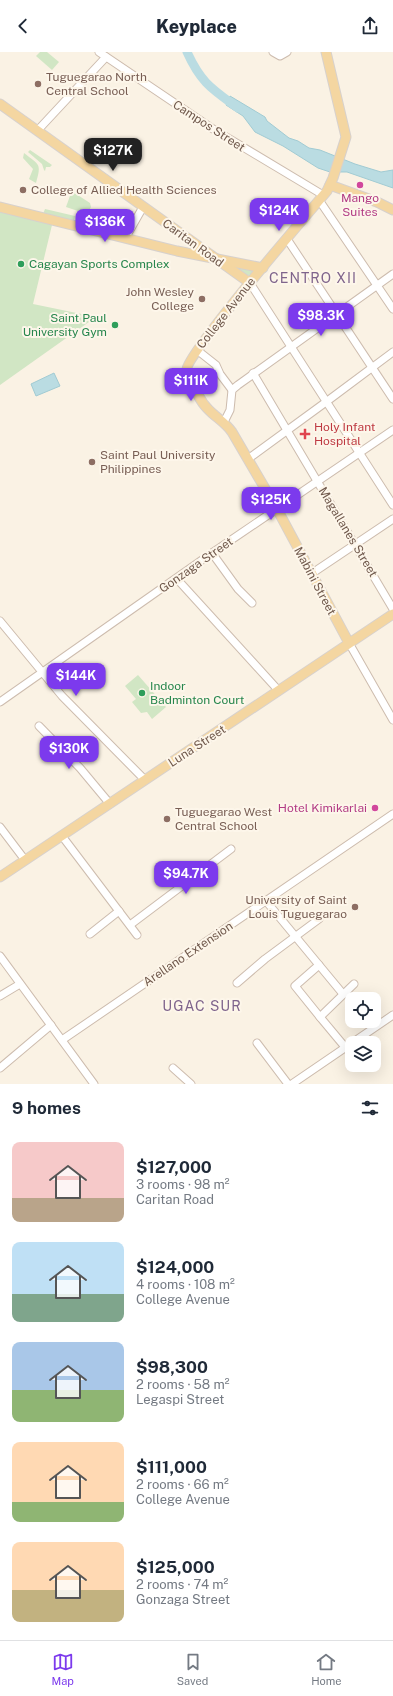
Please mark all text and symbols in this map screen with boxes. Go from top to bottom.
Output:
icon: back [12,15,34,37]
icon: share [359,15,381,37]
text: Keyplace [156,16,237,37]
place label: Tuguegarao North Central School [46,70,147,98]
marker: Tuguegarao North Central School [33,79,43,89]
street label: Campos Street [170,98,248,155]
pin: $127K [85,138,141,172]
text: $127K [93,143,133,158]
marker: Mango Suites [355,180,365,190]
place label: College of Allied Health Sciences [31,183,217,197]
marker: College of Allied Health Sciences [18,185,28,195]
place label: Mango Suites [341,191,379,219]
pin: $124K [251,198,307,232]
text: $124K [259,203,299,218]
pin: $136K [77,209,133,243]
text: $136K [85,214,125,229]
street label: Caritan Road [160,216,226,270]
place label: Cagayan Sports Complex [29,257,170,271]
marker: Cagayan Sports Complex [16,259,26,269]
district label: CENTRO XII [269,270,357,286]
street label: College Avenue [194,274,258,351]
place label: John Wesley College [126,285,195,313]
marker: John Wesley College [197,294,207,304]
pin: $98.3K [288,303,354,337]
text: $98.3K [297,308,345,323]
place label: Saint Paul University Gym [23,311,107,339]
marker: Saint Paul University Gym [110,320,120,330]
pin: $111K [163,368,219,402]
text: $111K [174,373,208,388]
place label: Holy Infant Hospital [314,420,376,448]
marker: Holy Infant Hospital [299,428,311,440]
place label: Saint Paul University Philippines [100,448,216,476]
marker: Saint Paul University Philippines [87,457,97,467]
street label: Magallanes Street [316,484,381,580]
pin: $125K [243,487,299,521]
text: $125K [251,492,291,507]
street label: Gonzaga Street [156,534,236,596]
street label: Mabini Street [291,544,339,618]
pin: $144K [48,663,104,697]
text: $144K [56,668,96,683]
place label: Indoor Badminton Court [150,679,245,707]
marker: Indoor Badminton Court [137,688,147,698]
street label: Luna Street [166,722,229,770]
pin: $130K [41,736,97,770]
text: $130K [49,741,89,756]
place label: Hotel Kimikarlai [278,801,367,815]
marker: Hotel Kimikarlai [370,803,380,813]
place label: Tuguegarao West Central School [175,805,272,833]
marker: Tuguegarao West Central School [162,814,172,824]
pin: $94.7K [153,861,219,895]
text: $94.7K [163,866,209,881]
place label: University of Saint Louis Tuguegarao [245,893,347,921]
marker: University of Saint Louis Tuguegarao [350,902,360,912]
street label: Arellano Extension [141,919,235,989]
map controls [345,992,381,1072]
button: locate [345,992,381,1028]
district label: UGAC SUR [162,998,242,1014]
button: layers [345,1036,381,1072]
icon: filters [359,1097,381,1119]
text: 9 homes [12,1098,81,1118]
text: $127,000 [136,1157,212,1177]
icon: home [44,1158,92,1206]
text: 3 rooms · 98 m² [136,1177,230,1192]
text: Caritan Road [136,1192,214,1207]
text: $124,000 [136,1257,214,1277]
icon: home [44,1258,92,1306]
text: 4 rooms · 108 m² [136,1277,235,1292]
text: College Avenue [136,1292,230,1307]
text: $98,300 [136,1357,208,1377]
icon: home [44,1358,92,1406]
text: 2 rooms · 58 m² [136,1377,229,1392]
text: Legaspi Street [136,1392,224,1407]
text: $111,000 [136,1457,207,1477]
icon: home [44,1458,92,1506]
text: 2 rooms · 66 m² [136,1477,229,1492]
text: College Avenue [136,1492,230,1507]
text: $125,000 [136,1557,215,1577]
icon: home [44,1558,92,1606]
text: 2 rooms · 74 m² [136,1577,228,1592]
text: Gonzaga Street [136,1592,230,1607]
tab: Map [51,1651,74,1687]
tab: Saved [177,1651,208,1687]
tab: Home [311,1651,342,1687]

